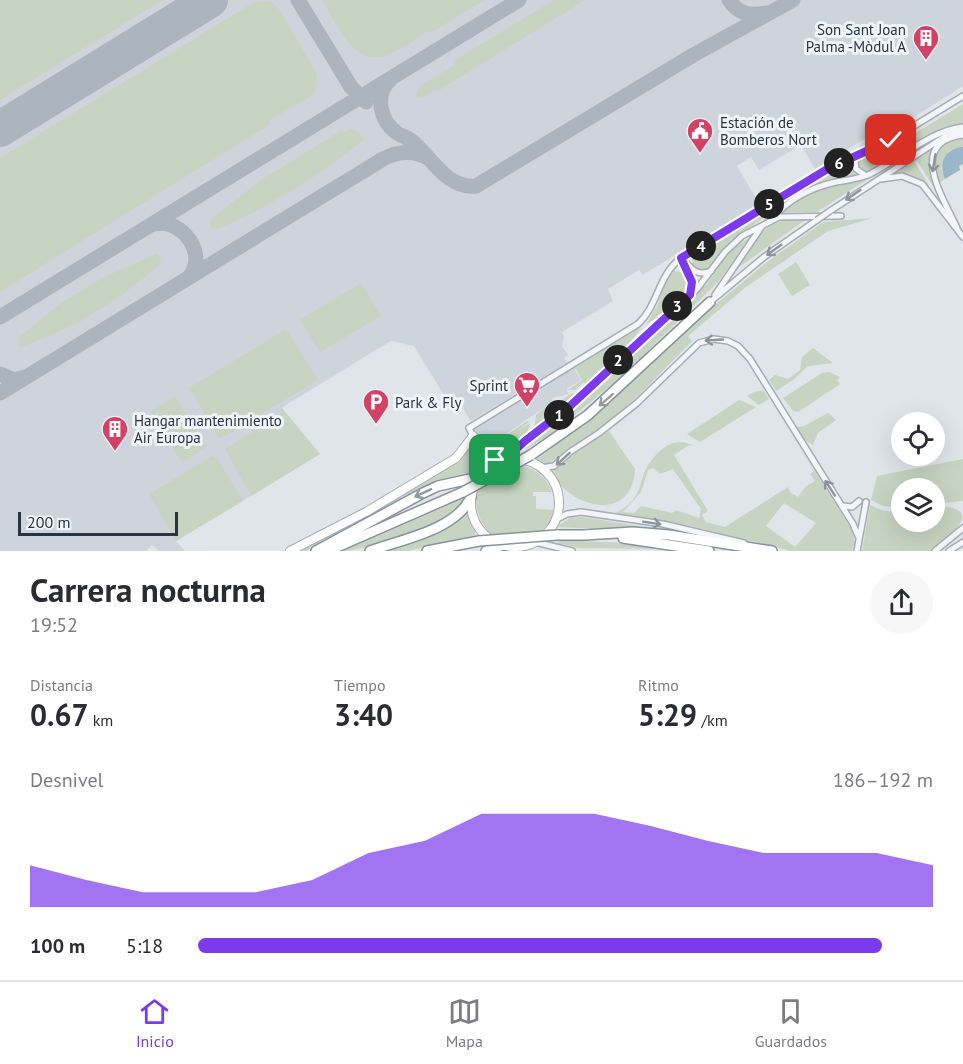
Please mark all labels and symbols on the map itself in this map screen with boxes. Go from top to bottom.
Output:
place label: Son Sant Joan Palma -Mòdul A [806,20,906,56]
building icon: Son Sant Joan Palma -Mòdul A [911,23,941,61]
place label: Estación de Bomberos Nort [720,113,817,149]
pin [865,114,916,165]
public building icon: Estación de Bomberos Nort [685,116,715,154]
pin: 6 [824,148,854,178]
one-way arrow [928,153,939,172]
pin: 5 [754,189,784,219]
one-way arrow [845,190,862,202]
pin: 4 [686,231,716,261]
one-way arrow [767,244,783,256]
pin: 3 [662,291,692,321]
one-way arrow [705,335,724,346]
pin: 2 [603,345,633,375]
supermarket icon: Sprint [512,370,542,408]
place label: Sprint [470,376,508,395]
parking icon: Park & Fly [361,387,391,425]
place label: Park & Fly [395,393,461,412]
one-way arrow [598,393,614,406]
pin: 1 [544,400,574,430]
place label: Hangar mantenimiento Air Europa [134,411,282,447]
building icon: Hangar mantenimiento Air Europa [100,414,130,452]
pin [469,434,520,485]
one-way arrow [555,452,571,465]
one-way arrow [824,479,837,496]
one-way arrow [414,488,432,500]
scale bar [18,509,178,536]
one-way arrow [642,517,661,528]

